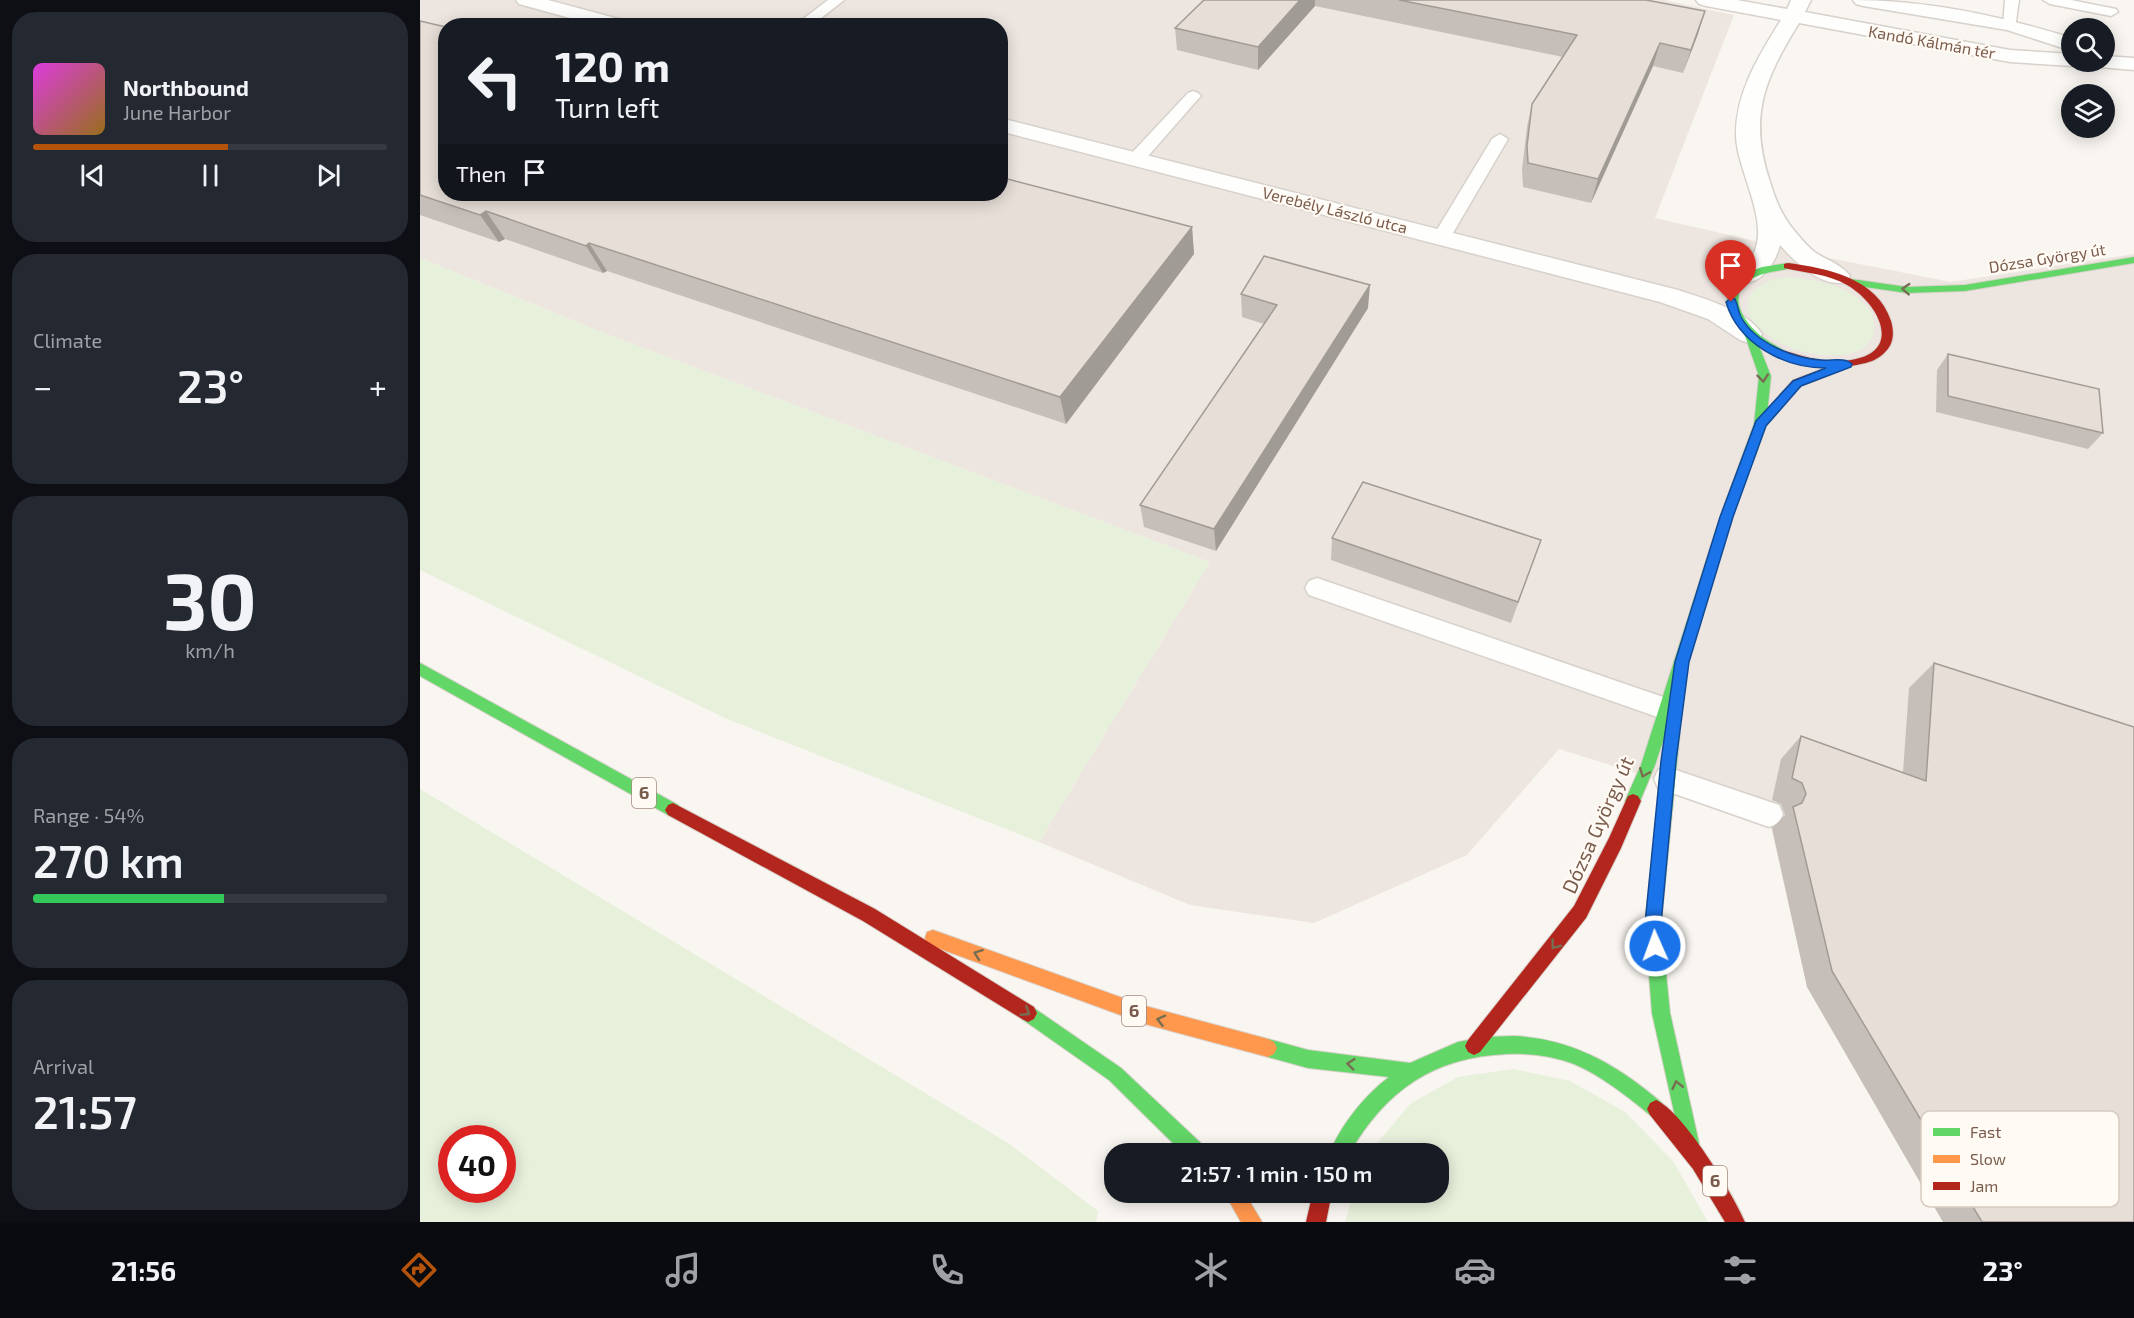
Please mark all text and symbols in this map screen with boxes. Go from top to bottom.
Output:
map controls [2061,18,2115,138]
button: search [2061,18,2115,72]
street label: Kandó Kálmán tér [1867,21,1998,62]
text: 120 m [555,40,670,90]
icon: left [456,42,534,120]
text: Northbound [123,74,249,100]
button: layers [2061,84,2115,138]
text: Turn left [555,91,659,123]
text: June Harbor [123,100,231,124]
icon: arrive [518,156,551,189]
icon: previous [76,159,109,192]
icon: pause [194,159,227,192]
icon: next [312,159,345,192]
text: Then [456,160,506,186]
street label: Verebély László utca [1261,182,1410,237]
street label: Dózsa György út [1987,239,2107,276]
pin [1705,240,1756,302]
icon: arrive [1714,249,1747,282]
one-way arrow [1902,283,1911,296]
text: Climate [33,328,102,352]
text: 23° [177,358,244,412]
text: − [33,366,52,406]
text: + [369,366,387,406]
one-way arrow [1756,373,1769,383]
text: 30 [163,552,257,646]
text: km/h [185,638,235,662]
street label: Dózsa György út [1556,752,1638,897]
one-way arrow [1639,767,1651,778]
road number: 6 [632,778,656,808]
text: Range · 54% [33,803,144,827]
text: 270 km [33,833,184,887]
position arrow [1623,914,1687,978]
one-way arrow [1551,938,1562,949]
one-way arrow [973,949,984,962]
road number: 6 [1122,996,1146,1026]
one-way arrow [1019,1005,1030,1016]
one-way arrow [1157,1014,1167,1027]
text: Arrival [33,1054,94,1078]
one-way arrow [1346,1058,1355,1071]
one-way arrow [1671,1081,1684,1091]
text: 21:57 [33,1084,137,1138]
legend [1921,1111,2119,1207]
text: Fast [1970,1122,2001,1141]
speed limit sign: 40 [438,1125,516,1203]
text: Slow [1970,1149,2006,1168]
text: 21:57 · 1 min · 150 m [1181,1160,1372,1186]
road number: 6 [1703,1166,1727,1196]
text: Jam [1970,1176,1998,1195]
icon: directions [398,1249,440,1291]
icon: music [662,1249,704,1291]
icon: phone [926,1249,968,1291]
icon: climate [1190,1249,1232,1291]
icon: car [1454,1249,1496,1291]
icon: filters [1719,1249,1761,1291]
text: 21:56 [111,1254,176,1286]
text: 23° [1983,1254,2023,1286]

